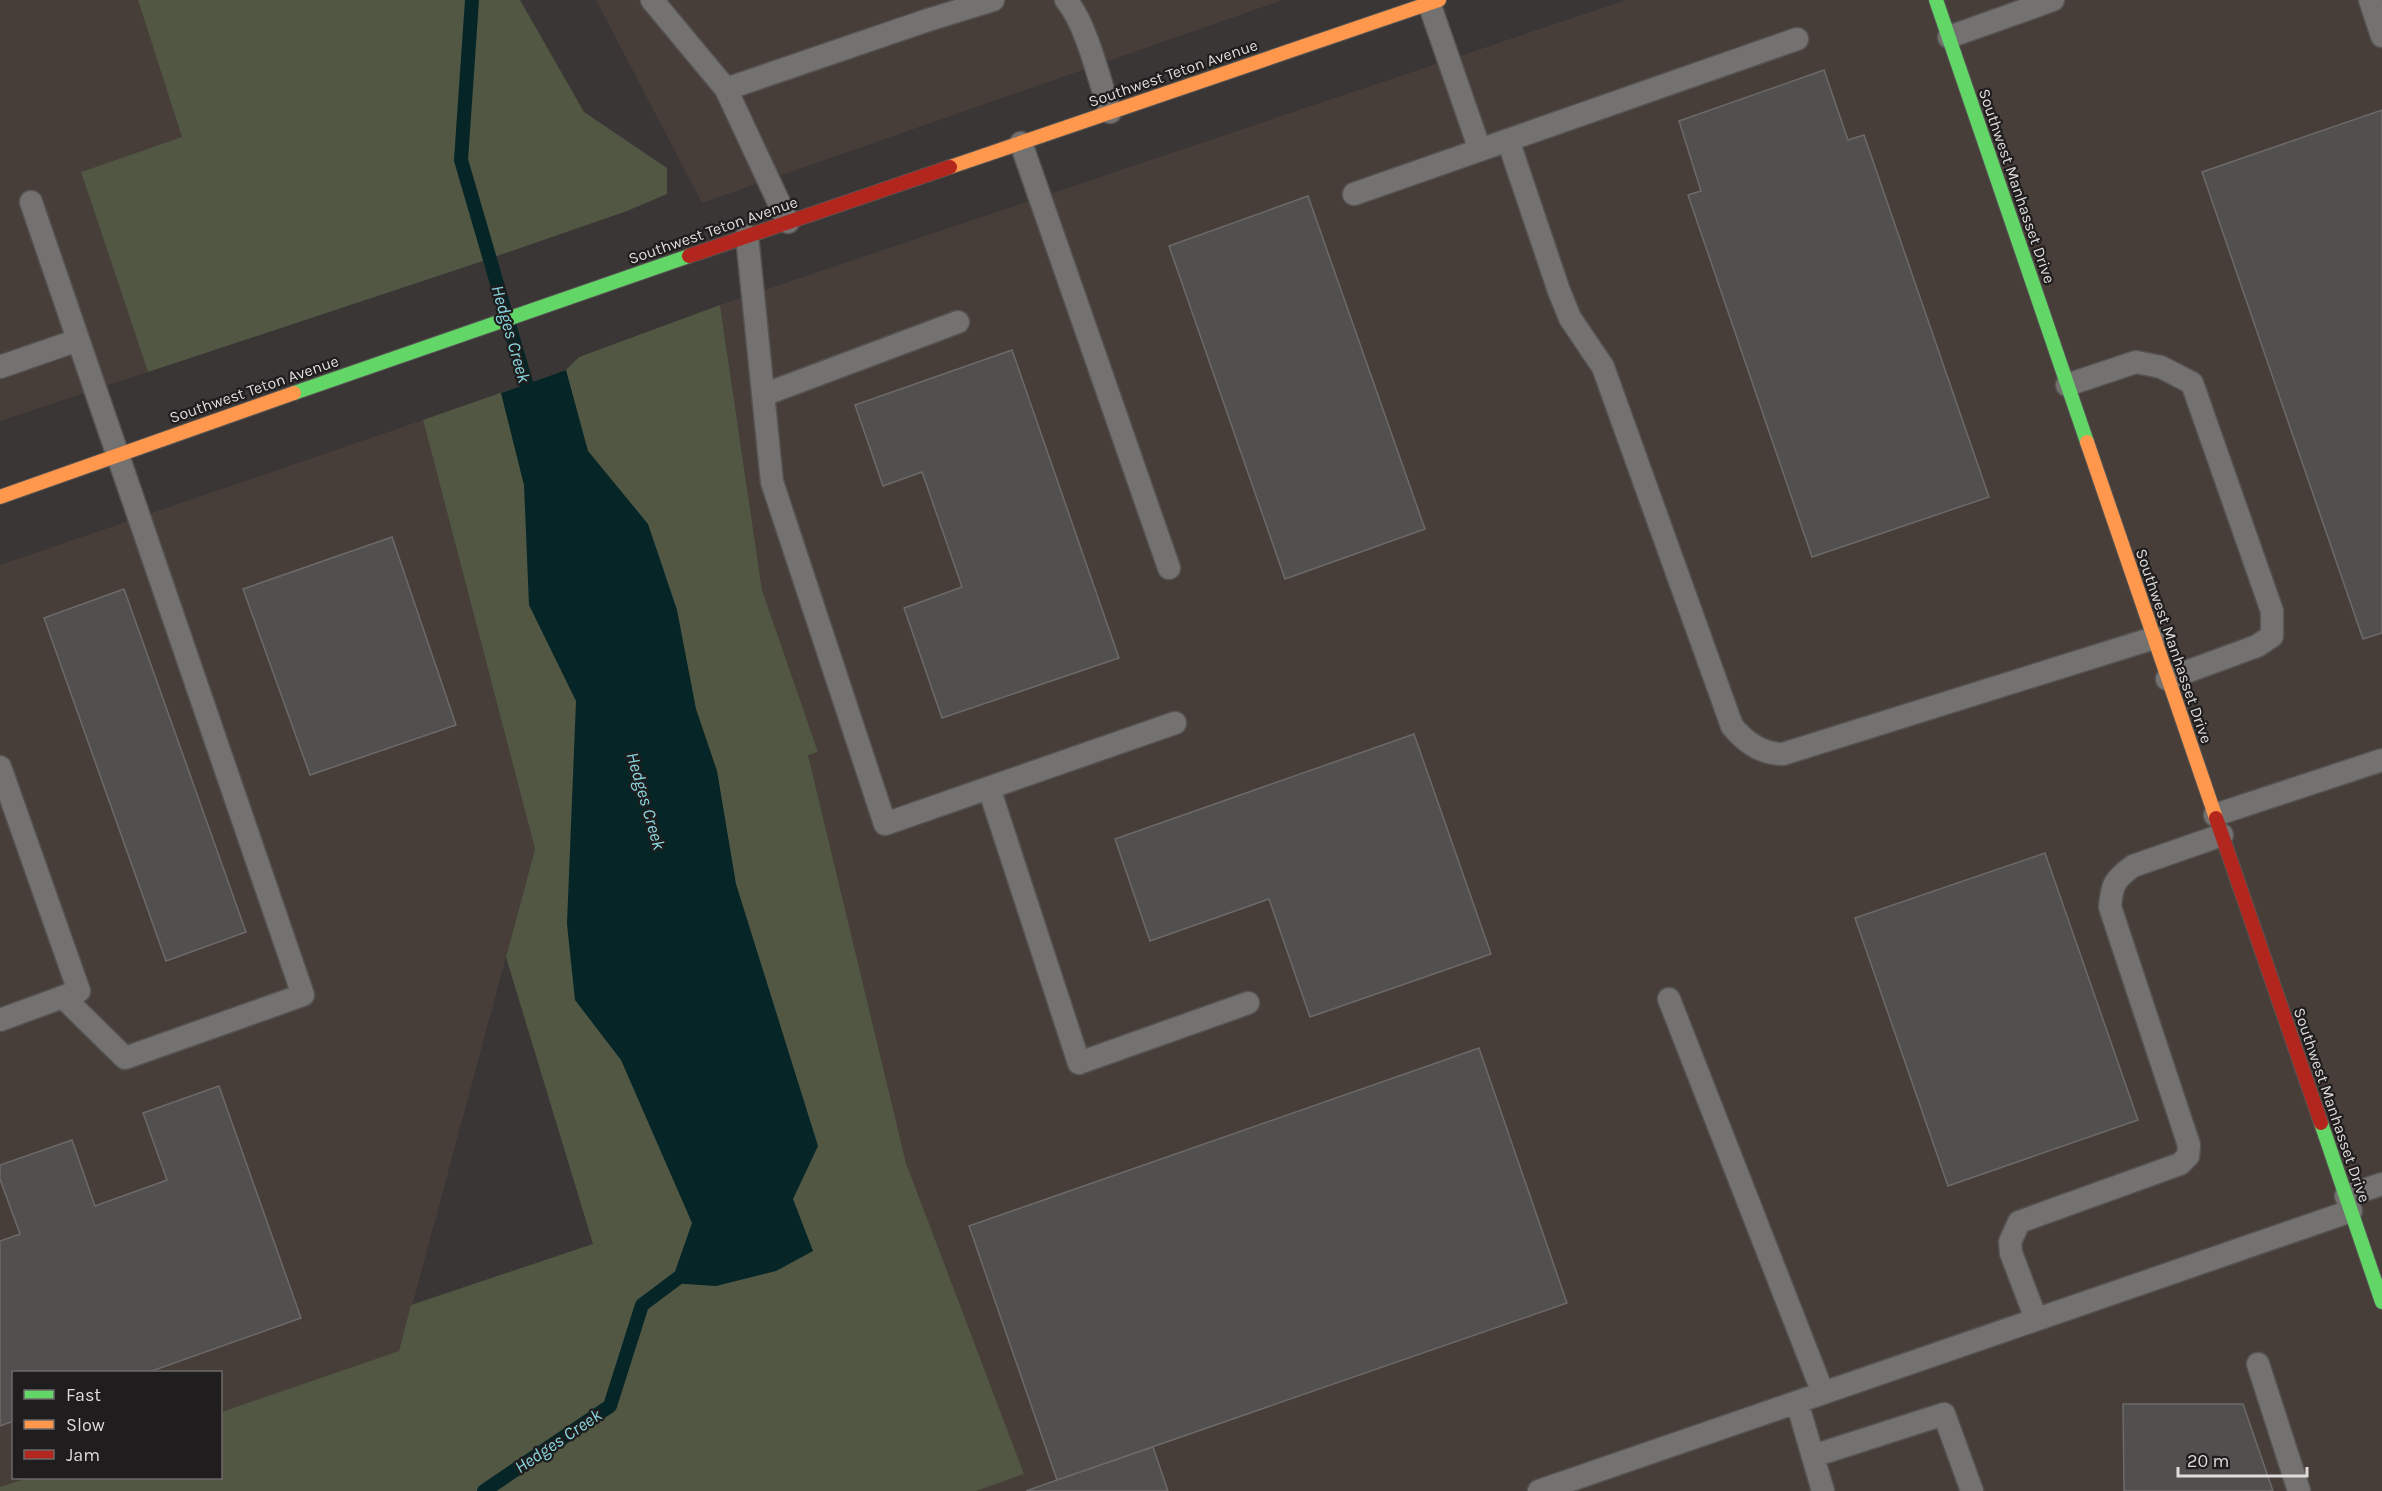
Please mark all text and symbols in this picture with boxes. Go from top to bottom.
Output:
street label: Southwest Teton Avenue [1086,35,1260,111]
street label: Southwest Manhasset Drive [1975,86,2059,286]
street label: Southwest Teton Avenue [626,192,800,268]
water label: Hedges Creek [487,283,536,386]
street label: Southwest Teton Avenue [167,351,341,427]
street label: Southwest Manhasset Drive [2132,546,2216,746]
water label: Hedges Creek [622,750,671,853]
street label: Southwest Manhasset Drive [2290,1005,2374,1205]
legend [12,1371,222,1479]
text: Fast [66,1384,101,1406]
water label: Hedges Creek [510,1403,607,1478]
text: Slow [66,1414,105,1436]
scale bar [2178,1440,2307,1478]
text: Jam [66,1444,100,1466]
text: 20 m [2187,1450,2229,1472]

